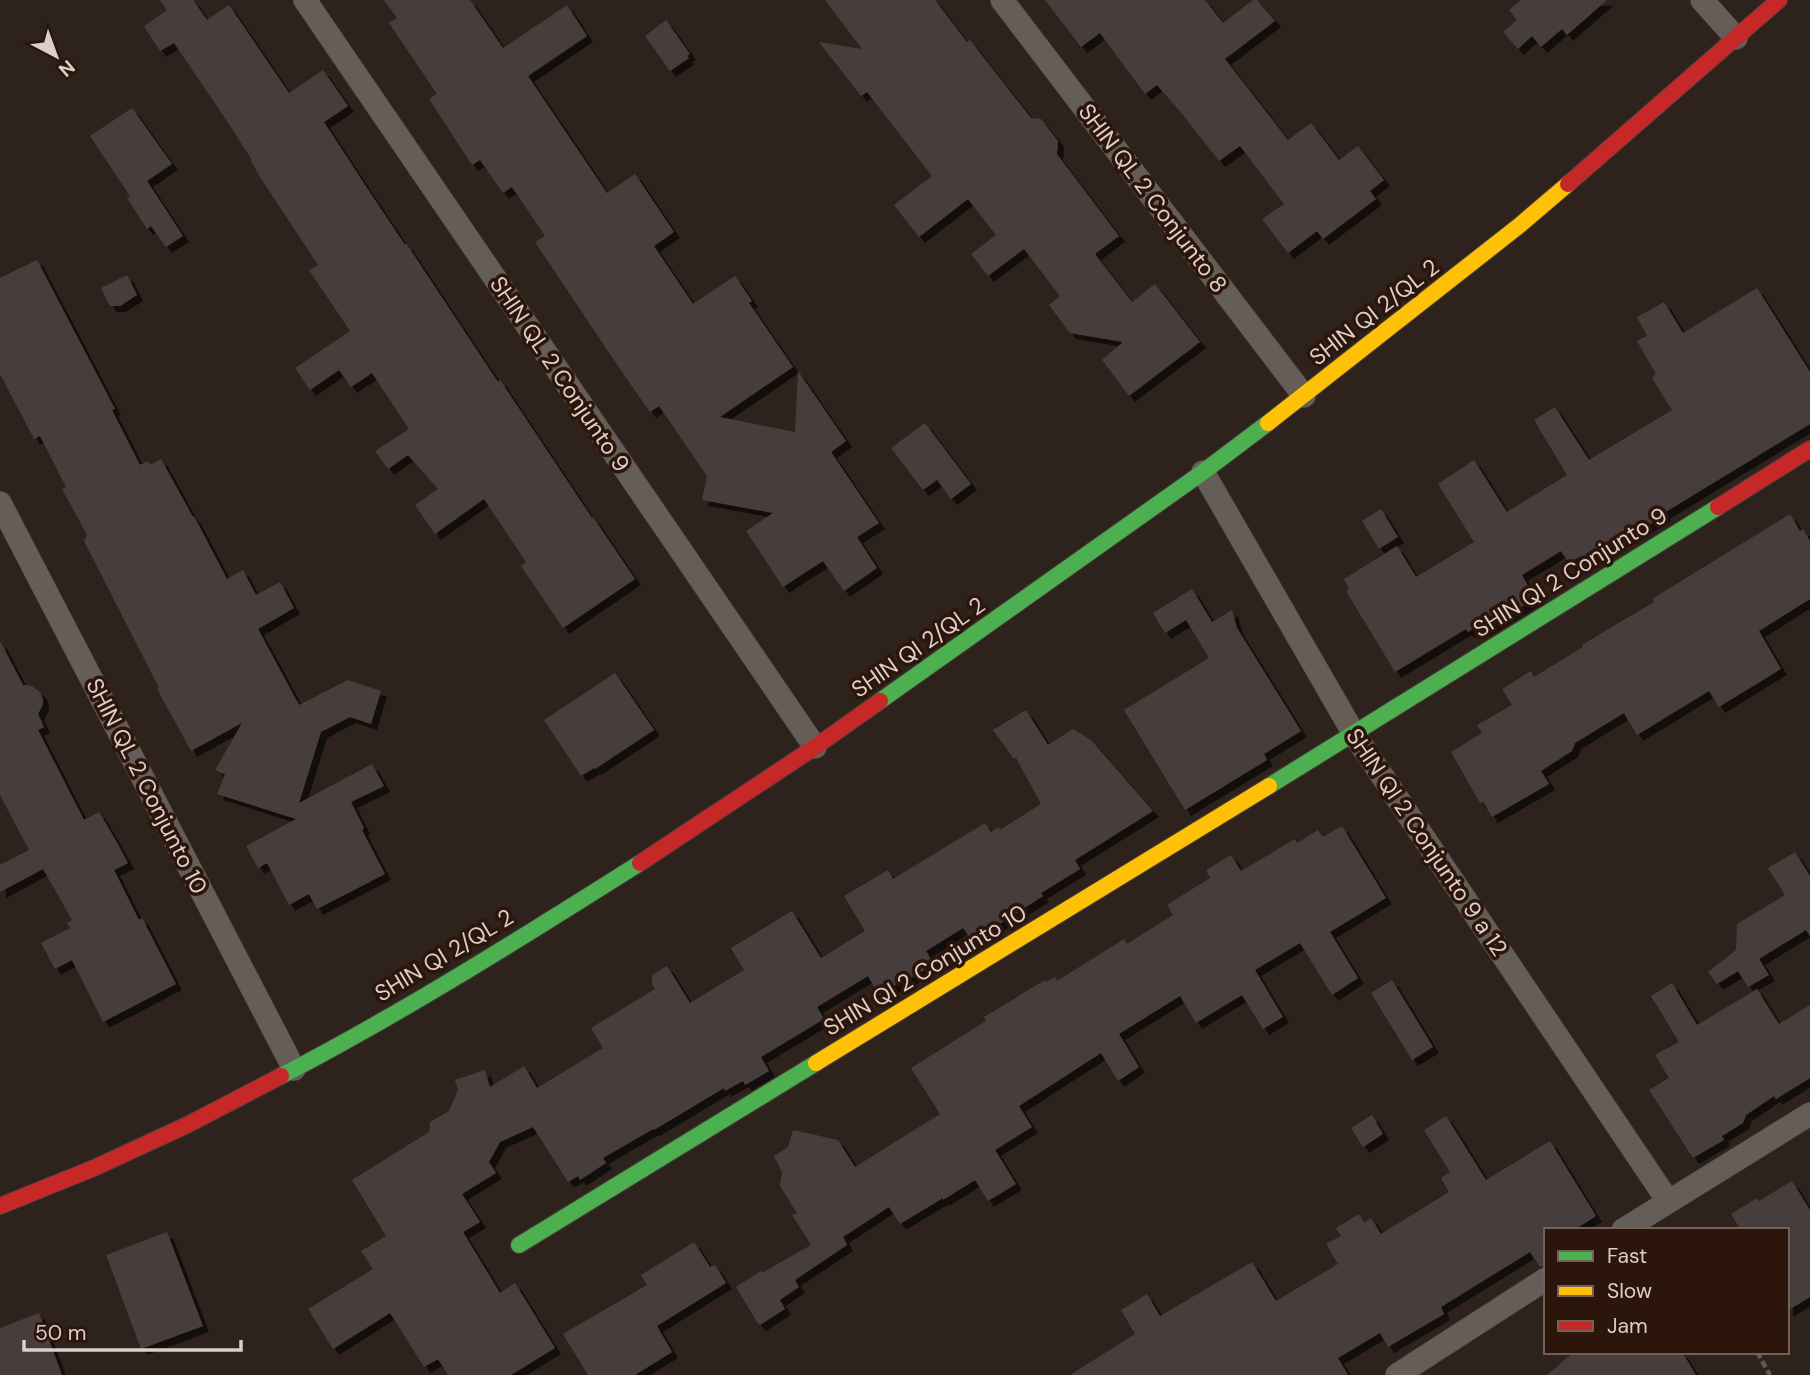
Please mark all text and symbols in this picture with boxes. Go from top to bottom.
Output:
north arrow [21,21,91,91]
text: N [53,54,80,82]
street label: SHIN QL 2 Conjunto 8 [1072,97,1234,299]
street label: SHIN QI 2/QL 2 [1303,252,1445,372]
street label: SHIN QL 2 Conjunto 9 [483,270,637,478]
street label: SHIN QI 2 Conjunto 9 [1467,500,1673,644]
street label: SHIN QI 2/QL 2 [845,590,991,704]
street label: SHIN QL 2 Conjunto 10 [80,673,214,899]
street label: SHIN QI 2 Conjunto 9 a 12 [1340,722,1514,962]
street label: SHIN QI 2 Conjunto 10 [818,897,1032,1043]
street label: SHIN QI 2/QL 2 [369,902,519,1008]
legend [1544,1228,1789,1354]
text: Fast [1607,1242,1647,1270]
text: Slow [1607,1277,1652,1305]
scale bar [24,1308,242,1352]
text: Jam [1607,1312,1648,1340]
text: 50 m [35,1319,86,1347]

